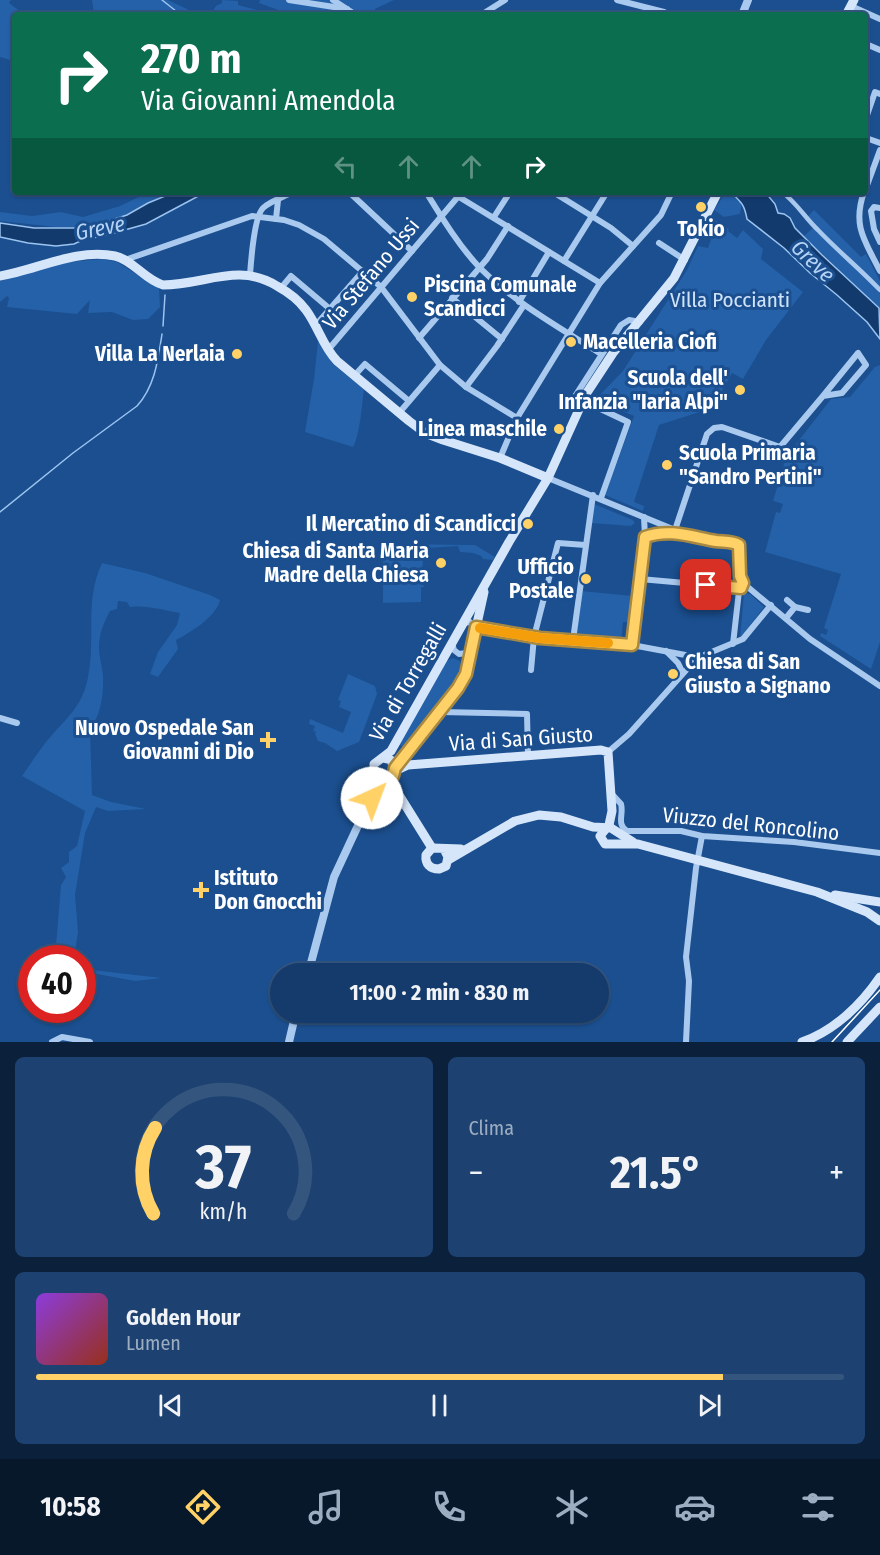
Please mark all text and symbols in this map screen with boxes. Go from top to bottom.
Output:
text: 270 m [141,34,241,84]
icon: right [42,36,120,114]
text: Via Giovanni Amendola [141,85,395,117]
icon: left [329,150,362,183]
icon: ahead [392,150,425,183]
icon: ahead [455,150,488,183]
icon: right [518,150,551,183]
marker: Tokio [694,200,708,214]
water label: Greve [73,210,127,246]
street label: Via Stefano Ussi [317,213,425,335]
place label: Tokio [677,216,725,242]
water label: Greve [786,234,840,288]
place label: Piscina Comunale Scandicci [424,272,577,322]
park label: Villa Poccianti [670,287,790,313]
marker: Piscina Comunale Scandicci [405,290,419,304]
place label: Macelleria Ciofi [583,329,717,355]
marker: Macelleria Ciofi [564,335,578,349]
place label: Villa La Nerlaia [94,341,225,367]
marker: Villa La Nerlaia [230,347,244,361]
place label: Scuola dell' Infanzia "Iaria Alpi" [559,365,728,415]
marker: Scuola dell' Infanzia "Iaria Alpi" [733,383,747,397]
place label: Linea maschile [418,416,547,442]
marker: Linea maschile [552,422,566,436]
place label: Scuola Primaria "Sandro Pertini" [679,440,822,490]
marker: Scuola Primaria "Sandro Pertini" [660,458,674,472]
place label: Il Mercatino di Scandicci [306,511,516,537]
marker: Il Mercatino di Scandicci [521,517,535,531]
place label: Chiesa di Santa Maria Madre della Chiesa [243,538,429,588]
place label: Ufficio Postale [509,554,574,604]
marker: Chiesa di Santa Maria Madre della Chiesa [434,556,448,570]
pin [680,559,731,610]
icon: arrive [689,568,722,601]
marker: Ufficio Postale [579,572,593,586]
street label: Via di Torregalli [364,618,452,746]
place label: Chiesa di San Giusto a Signano [685,649,831,699]
marker: Chiesa di San Giusto a Signano [666,667,680,681]
place label: Nuovo Ospedale San Giovanni di Dio [75,715,254,765]
street label: Via di San Giusto [448,721,594,757]
marker: Nuovo Ospedale San Giovanni di Dio [259,731,277,749]
position arrow [340,766,404,830]
street label: Viuzzo del Roncolino [661,802,841,846]
place label: Istituto Don Gnocchi [214,865,322,915]
marker: Istituto Don Gnocchi [192,881,210,899]
speed limit sign: 40 [18,945,96,1023]
text: 11:00 · 2 min · 830 m [350,979,529,1006]
text: Clima [469,1116,514,1140]
text: 37 [195,1130,252,1205]
text: 21.5° [610,1146,702,1200]
text: − [469,1153,483,1193]
text: + [829,1153,844,1193]
text: km/h [200,1199,248,1225]
text: Golden Hour [126,1304,240,1331]
text: Lumen [126,1331,181,1355]
icon: previous [154,1389,187,1422]
icon: pause [423,1389,456,1422]
icon: next [693,1389,726,1422]
icon: directions [182,1486,224,1528]
icon: music [305,1486,347,1528]
icon: phone [428,1486,470,1528]
icon: climate [551,1486,593,1528]
icon: car [674,1486,716,1528]
icon: filters [797,1486,839,1528]
text: 10:58 [41,1491,101,1523]

